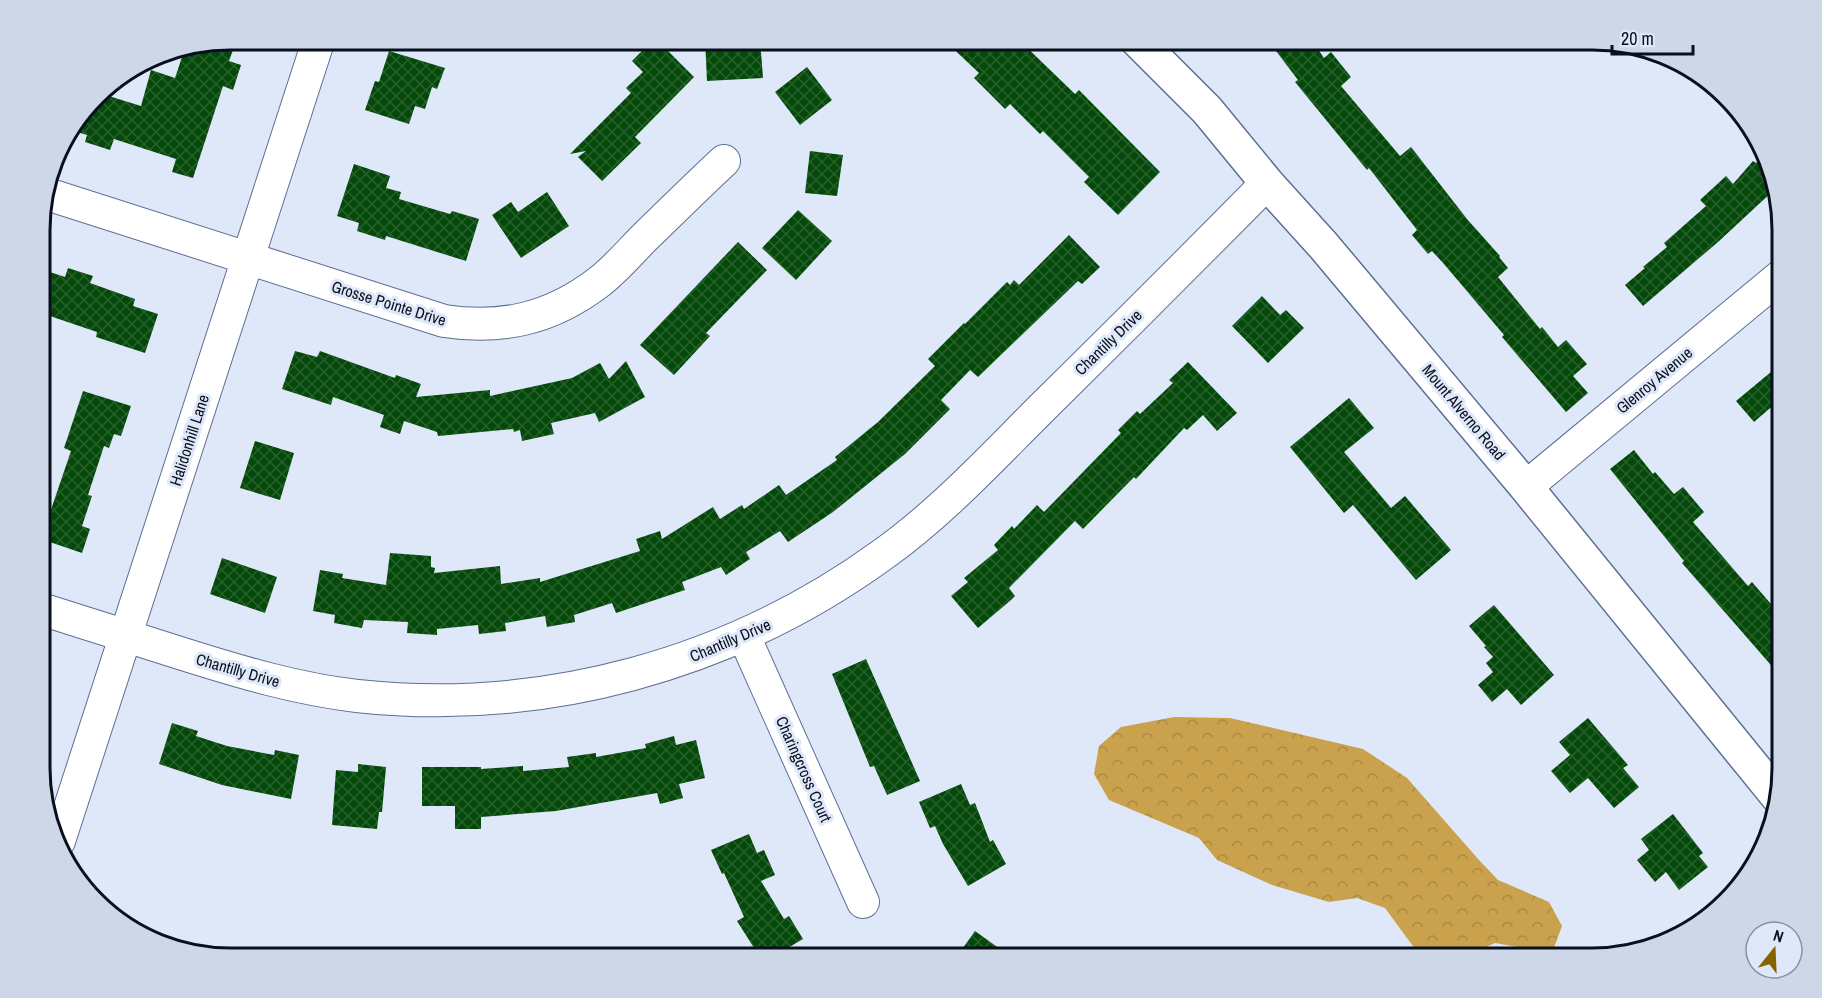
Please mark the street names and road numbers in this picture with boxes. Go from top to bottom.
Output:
street label: Grosse Pointe Drive [329,275,449,331]
street label: Chantilly Drive [1069,304,1147,380]
street label: Glenroy Avenue [1611,342,1697,418]
street label: Mount Alverno Road [1417,359,1511,465]
street label: Halidonhill Lane [164,392,214,488]
street label: Chantilly Drive [686,613,774,667]
street label: Chantilly Drive [194,648,282,692]
street label: Charingcross Court [771,713,837,826]

